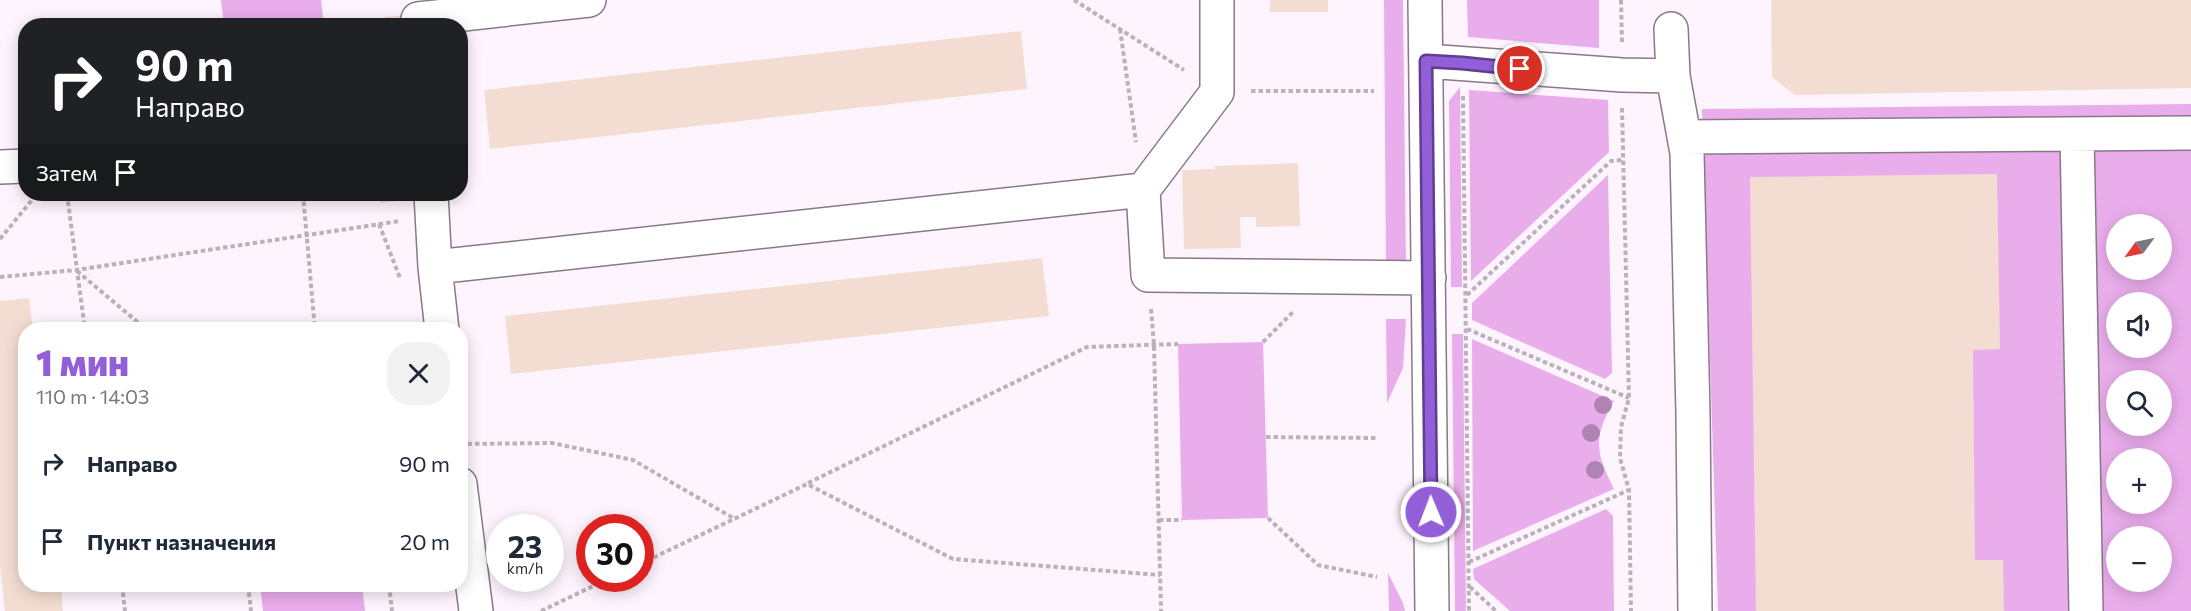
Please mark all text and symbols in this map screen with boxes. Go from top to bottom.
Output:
text: 90 m [135,38,234,90]
icon: right [36,42,114,120]
pin [1494,43,1545,94]
icon: arrive [1503,52,1536,85]
text: Направо [135,90,245,123]
icon: arrive [109,156,142,189]
text: Затем [36,159,97,186]
north arrow [2106,214,2172,280]
map controls [2106,214,2172,592]
button: sound [2106,292,2172,358]
text: 1 мин [36,339,129,383]
button: close [387,342,450,405]
button: search [2106,370,2172,436]
text: 110 m · 14:03 [36,384,150,408]
icon: right [36,447,69,480]
button: + [2106,448,2172,514]
text: Направо [87,450,177,477]
text: 90 m [399,450,450,477]
position arrow [1399,480,1463,544]
speed limit sign: 30 [576,514,654,592]
icon: arrive [36,525,69,558]
button: − [2106,526,2172,592]
text: 23 [508,527,542,564]
text: Пункт назначения [87,528,276,555]
text: 20 m [400,528,450,555]
text: km/h [507,559,543,577]

